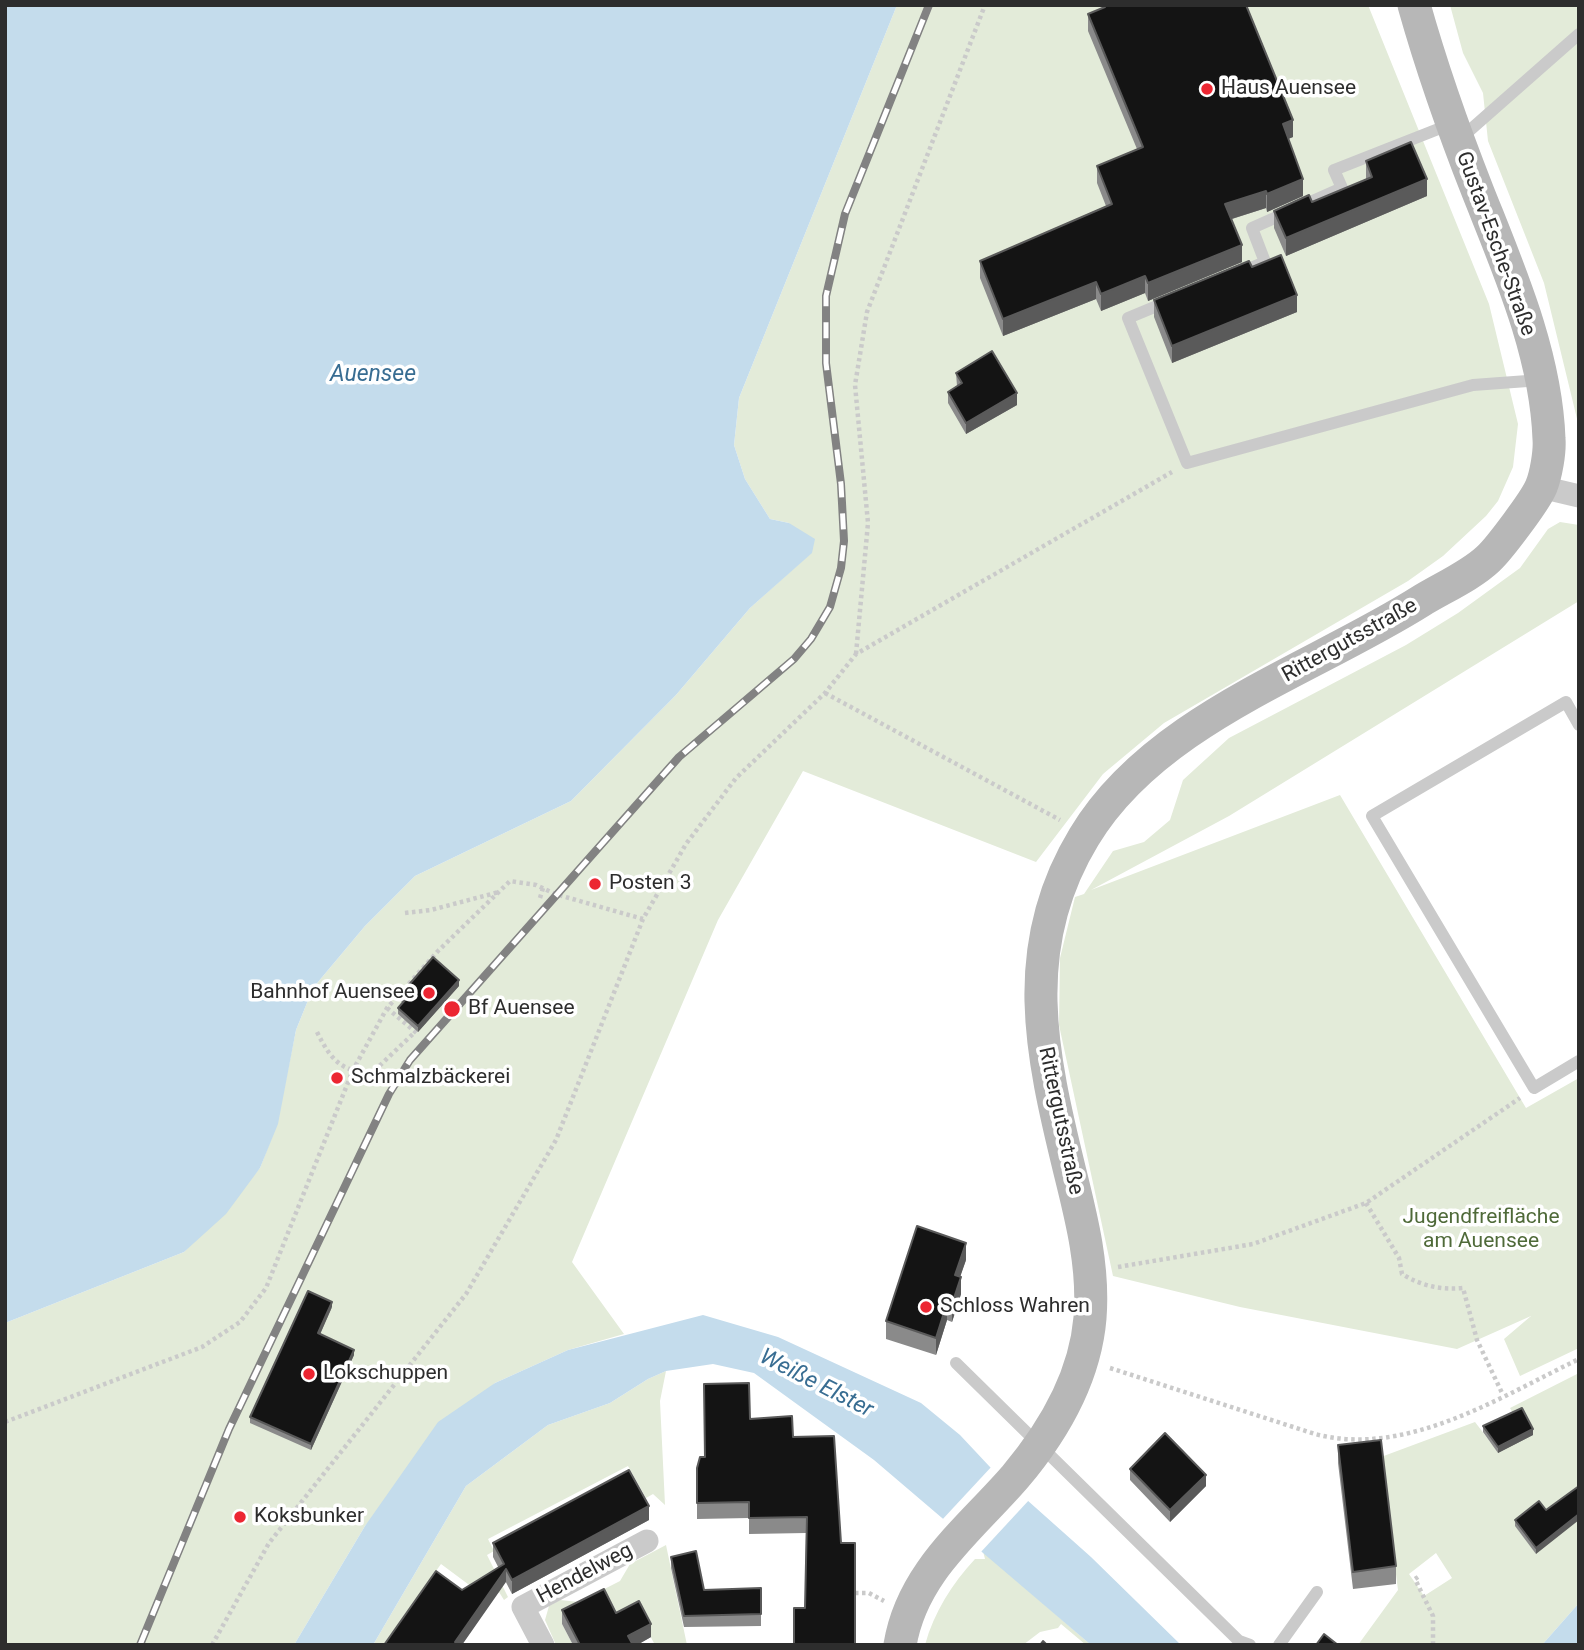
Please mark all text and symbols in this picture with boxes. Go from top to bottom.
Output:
place label: Haus Auensee [1221,76,1356,102]
marker: Haus Auensee [1199,81,1215,97]
street label: Gustav-Esche-Straße [1450,148,1540,340]
water label: Auensee [330,361,416,389]
street label: Rittergutsstraße [1278,594,1422,688]
place label: Posten 3 [609,871,692,897]
marker: Posten 3 [587,876,603,892]
place label: Bahnhof Auensee [250,980,415,1006]
marker: Bahnhof Auensee [421,985,437,1001]
place label: Bf Auensee [468,996,575,1022]
marker: Bf Auensee [442,999,462,1019]
street label: Rittergutsstraße [1032,1045,1088,1197]
place label: Schmalzbäckerei [351,1065,510,1091]
marker: Schmalzbäckerei [329,1070,345,1086]
park label: Jugendfreifläche am Auensee [1402,1205,1560,1255]
place label: Schloss Wahren [940,1294,1090,1320]
marker: Schloss Wahren [918,1299,934,1315]
water label: Weiße Elster [755,1344,877,1424]
place label: Lokschuppen [323,1361,448,1387]
marker: Lokschuppen [301,1366,317,1382]
place label: Koksbunker [254,1504,364,1530]
marker: Koksbunker [232,1509,248,1525]
street label: Hendelweg [533,1538,637,1610]

